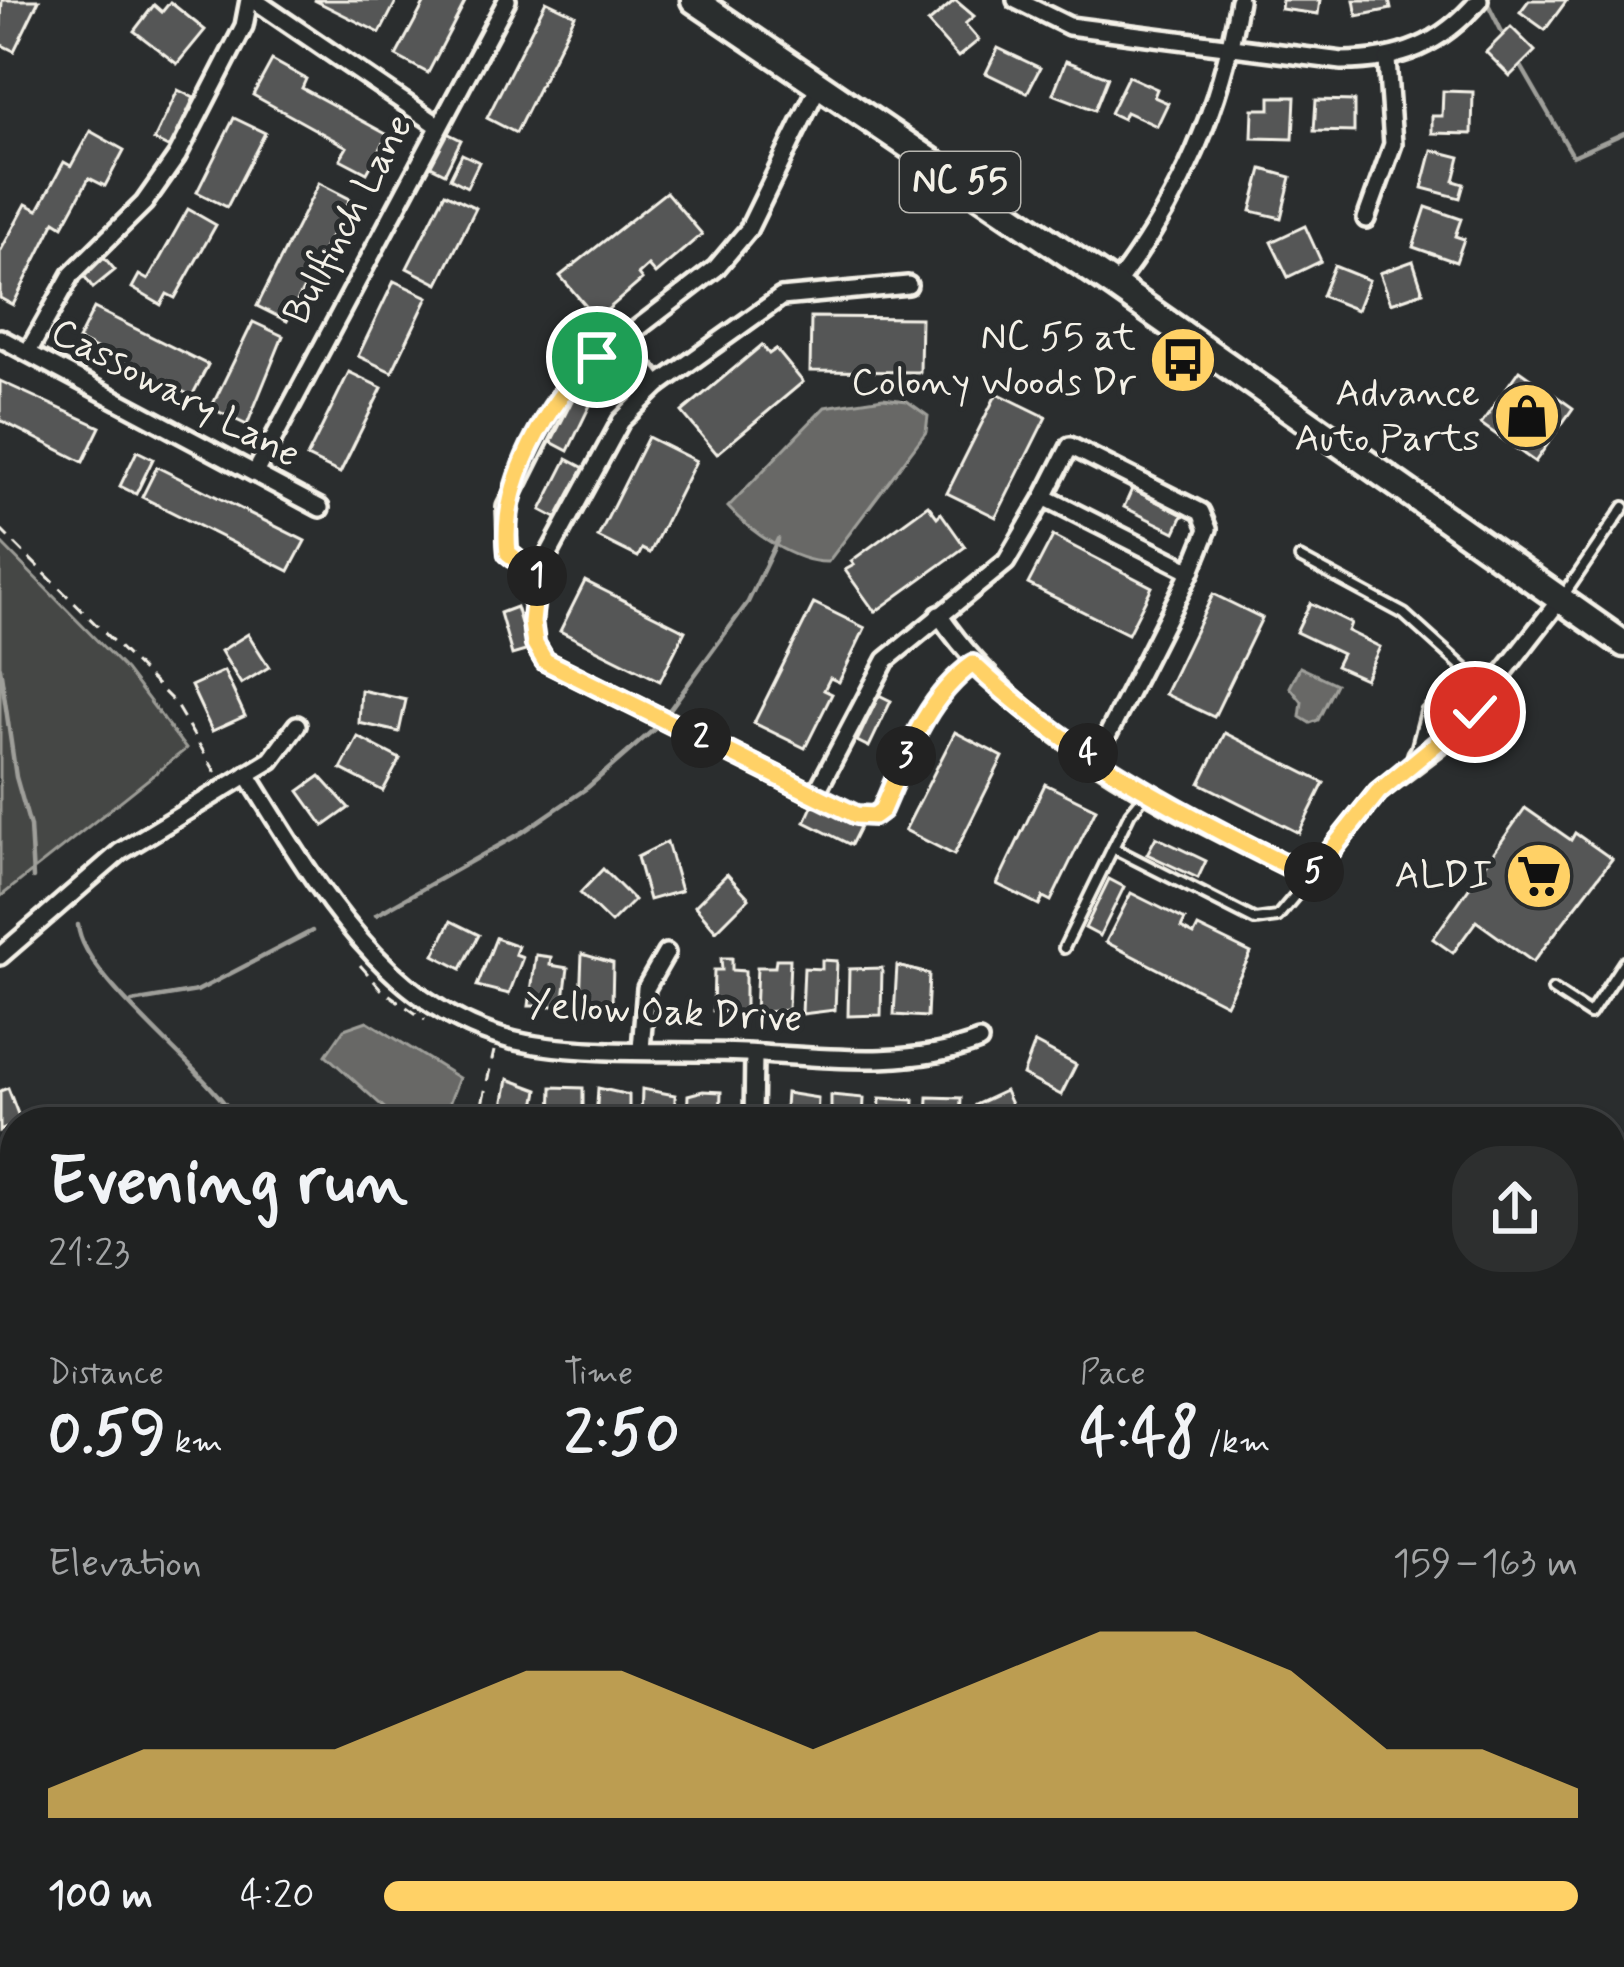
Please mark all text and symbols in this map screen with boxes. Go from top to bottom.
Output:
street label: Bullfinch Lane [272,106,426,334]
road number: NC 55 [900,152,1020,212]
pin [546,306,648,408]
street label: Cassowary Lane [42,307,308,481]
place label: NC 55 at Colony Woods Dr [851,313,1137,409]
icon: arrive [564,324,630,390]
bus stop icon: NC 55 at Colony Woods Dr [1148,325,1218,395]
place label: Advance Auto Parts [1294,369,1480,465]
shop icon: Advance Auto Parts [1492,381,1562,451]
pin: 1 [507,546,567,606]
text: 1 [530,554,544,598]
pin [1424,661,1526,763]
icon: check [1442,679,1508,745]
pin: 2 [671,708,731,768]
text: 2 [693,716,709,760]
pin: 4 [1058,723,1118,783]
pin: 3 [876,726,936,786]
text: 4 [1078,731,1098,775]
text: 3 [899,734,913,778]
supermarket icon: ALDI [1504,841,1574,911]
pin: 5 [1284,842,1344,902]
text: 5 [1304,850,1324,894]
place label: ALDI [1395,851,1492,902]
street label: Yellow Oak Drive [524,980,804,1046]
text: Evening run [48,1141,408,1227]
button: share [1452,1146,1578,1272]
text: 21:23 [48,1229,130,1280]
text: Distance [48,1352,164,1396]
text: Time [564,1352,633,1396]
text: Pace [1080,1352,1146,1396]
text: 0.59 [48,1396,166,1475]
text: 2:50 [564,1396,680,1475]
text: 4:48 [1080,1396,1199,1475]
text: km [166,1421,223,1465]
text: /km [1199,1421,1270,1465]
text: Elevation [48,1539,202,1590]
text: 159–163 m [1393,1539,1578,1590]
text: 100 m [48,1871,153,1922]
text: 4:20 [240,1871,315,1922]

